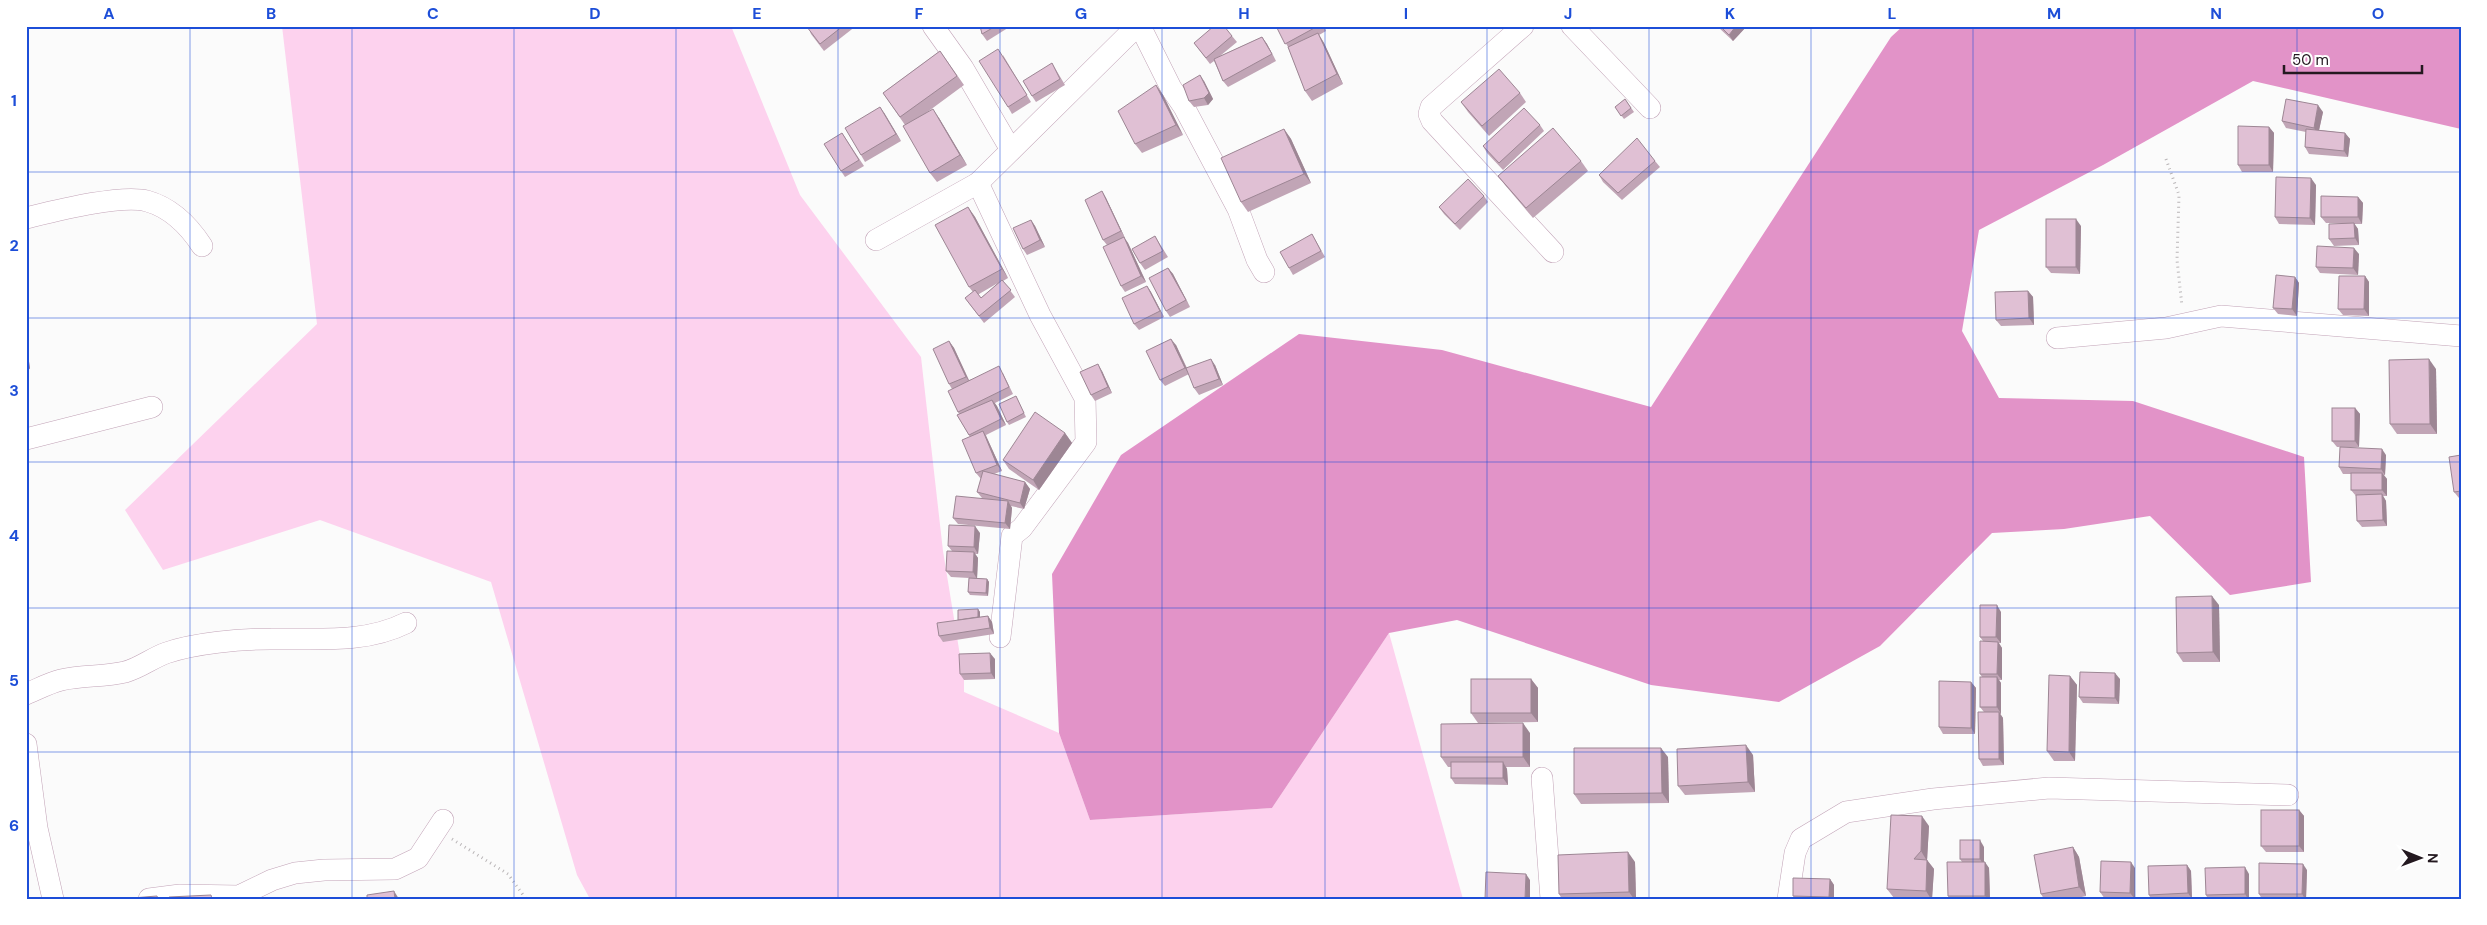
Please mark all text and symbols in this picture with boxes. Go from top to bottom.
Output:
text: A [103,3,115,24]
text: B [266,3,276,24]
text: C [427,3,439,24]
text: D [589,3,601,24]
text: E [752,3,762,24]
text: F [915,3,924,24]
text: G [1075,3,1087,24]
text: H [1238,3,1250,24]
text: I [1404,3,1408,24]
text: J [1564,3,1572,24]
text: K [1725,3,1736,24]
text: L [1888,3,1897,24]
text: M [2047,3,2061,24]
text: N [2210,3,2222,24]
text: O [2372,3,2384,24]
scale bar [2284,42,2422,74]
text: 50 m [2292,50,2329,70]
text: 1 [11,90,17,111]
text: 2 [9,235,19,256]
text: 3 [9,380,19,401]
text: 4 [9,525,19,546]
text: 5 [9,670,19,691]
text: 6 [9,815,19,836]
north arrow [2394,832,2444,882]
text: N [2424,853,2442,863]

